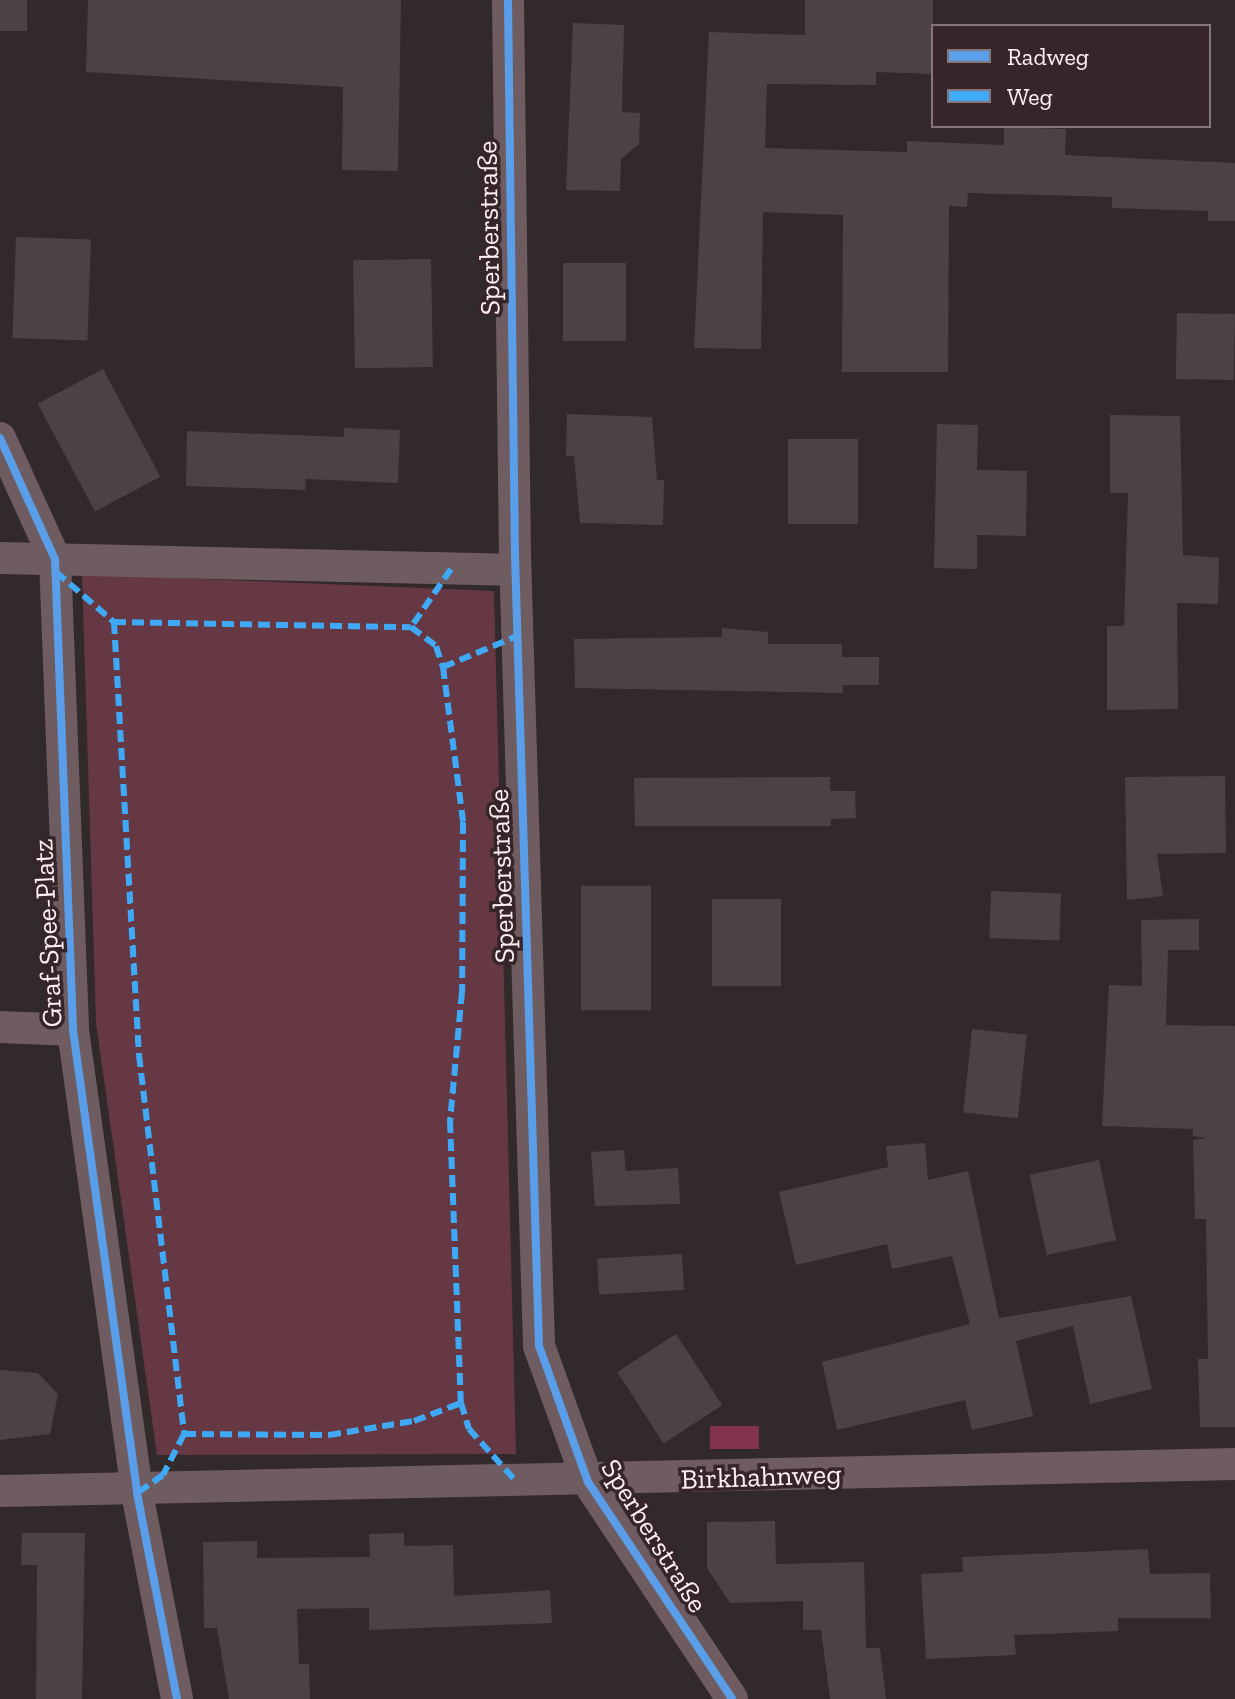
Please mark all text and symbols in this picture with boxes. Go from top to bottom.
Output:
legend [931,24,1211,128]
text: Radweg [1007,42,1089,71]
text: Weg [1007,82,1053,111]
street label: Sperberstraße [471,140,507,316]
street label: Sperberstraße [482,788,522,964]
street label: Graf-Spee-Platz [26,838,70,1028]
street label: Sperberstraße [594,1453,714,1619]
street label: Birkhahnweg [680,1457,842,1497]

